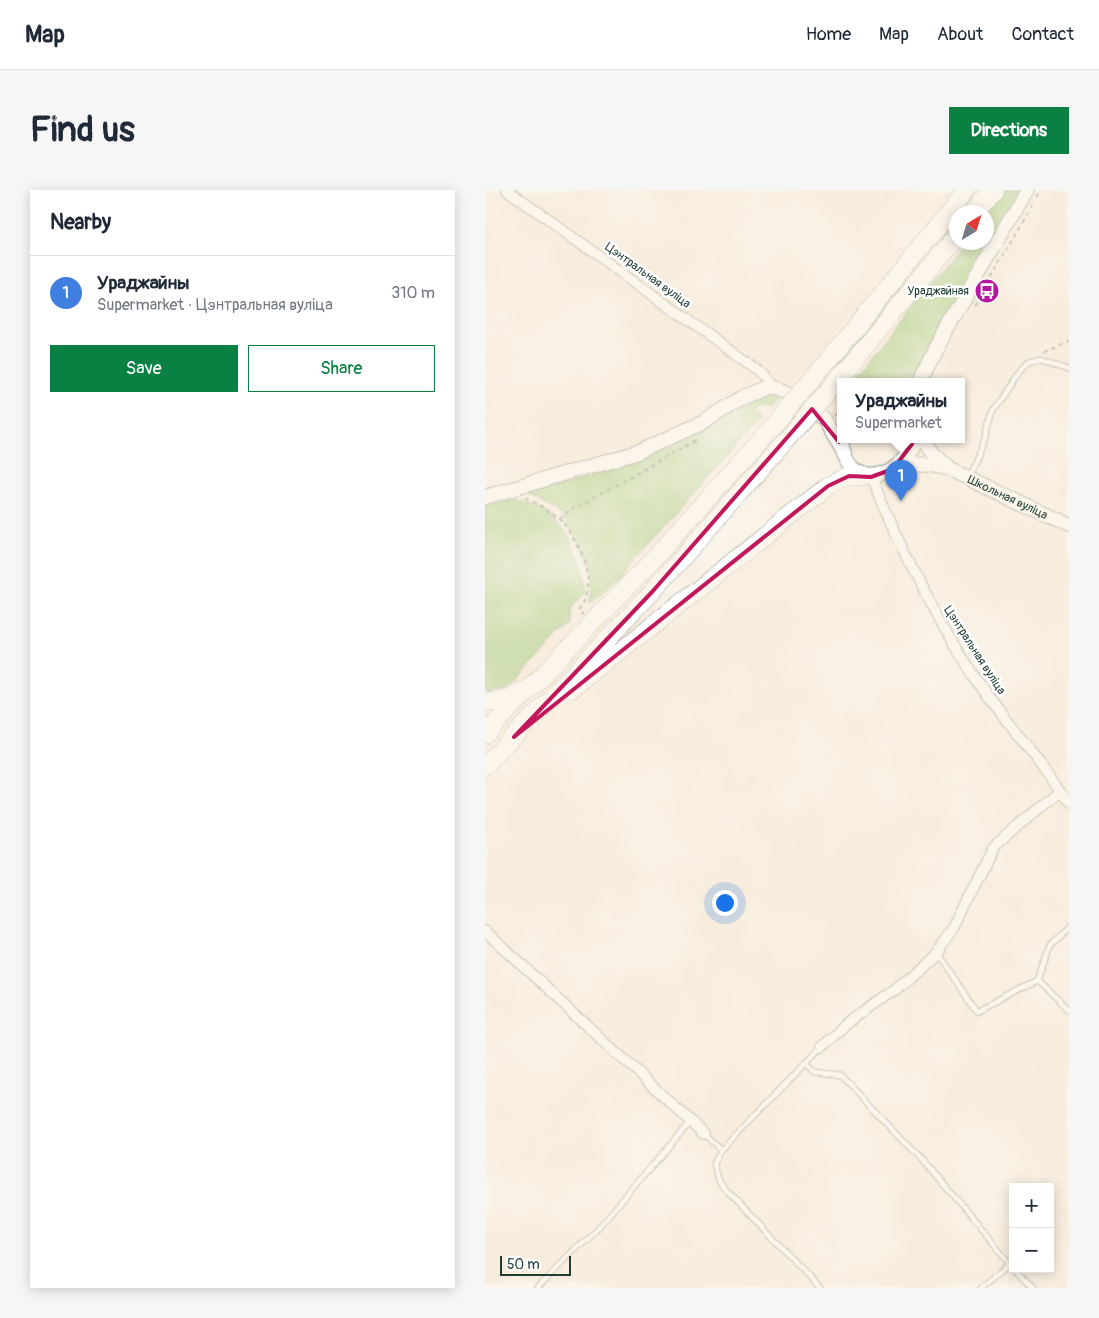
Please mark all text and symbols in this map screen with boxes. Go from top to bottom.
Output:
text: Map [25,20,65,49]
text: Home [806,23,851,46]
text: Map [879,23,909,46]
text: About [937,23,983,46]
text: Contact [1011,23,1074,46]
button: Directions [949,107,1069,154]
text: Find us [30,108,135,152]
north arrow [949,205,994,250]
text: Nearby [50,209,111,236]
street label: Цэнтральная вуліца [602,239,694,312]
text: Ураджайны [97,271,189,295]
bus stop icon: Ураджайная [974,278,1000,304]
text: 1 [63,283,69,303]
text: 310 m [391,283,435,303]
place label: Ураджайная [907,284,969,299]
text: Supermarket · Цэнтральная вуліца [97,295,333,315]
button: Save [50,345,238,392]
button: Share [248,345,435,392]
popup [837,378,965,443]
text: Ураджайны [855,389,947,413]
text: Supermarket [855,413,942,433]
pin: 1 [885,460,917,501]
street label: Школьная вуліца [965,472,1050,523]
street label: Цэнтральная вуліца [940,603,1009,698]
your location [712,890,738,916]
map controls [1009,1183,1054,1273]
button: + [1009,1183,1054,1228]
button: − [1009,1228,1054,1273]
scale bar [500,1253,571,1276]
text: 50 m [507,1256,540,1273]

